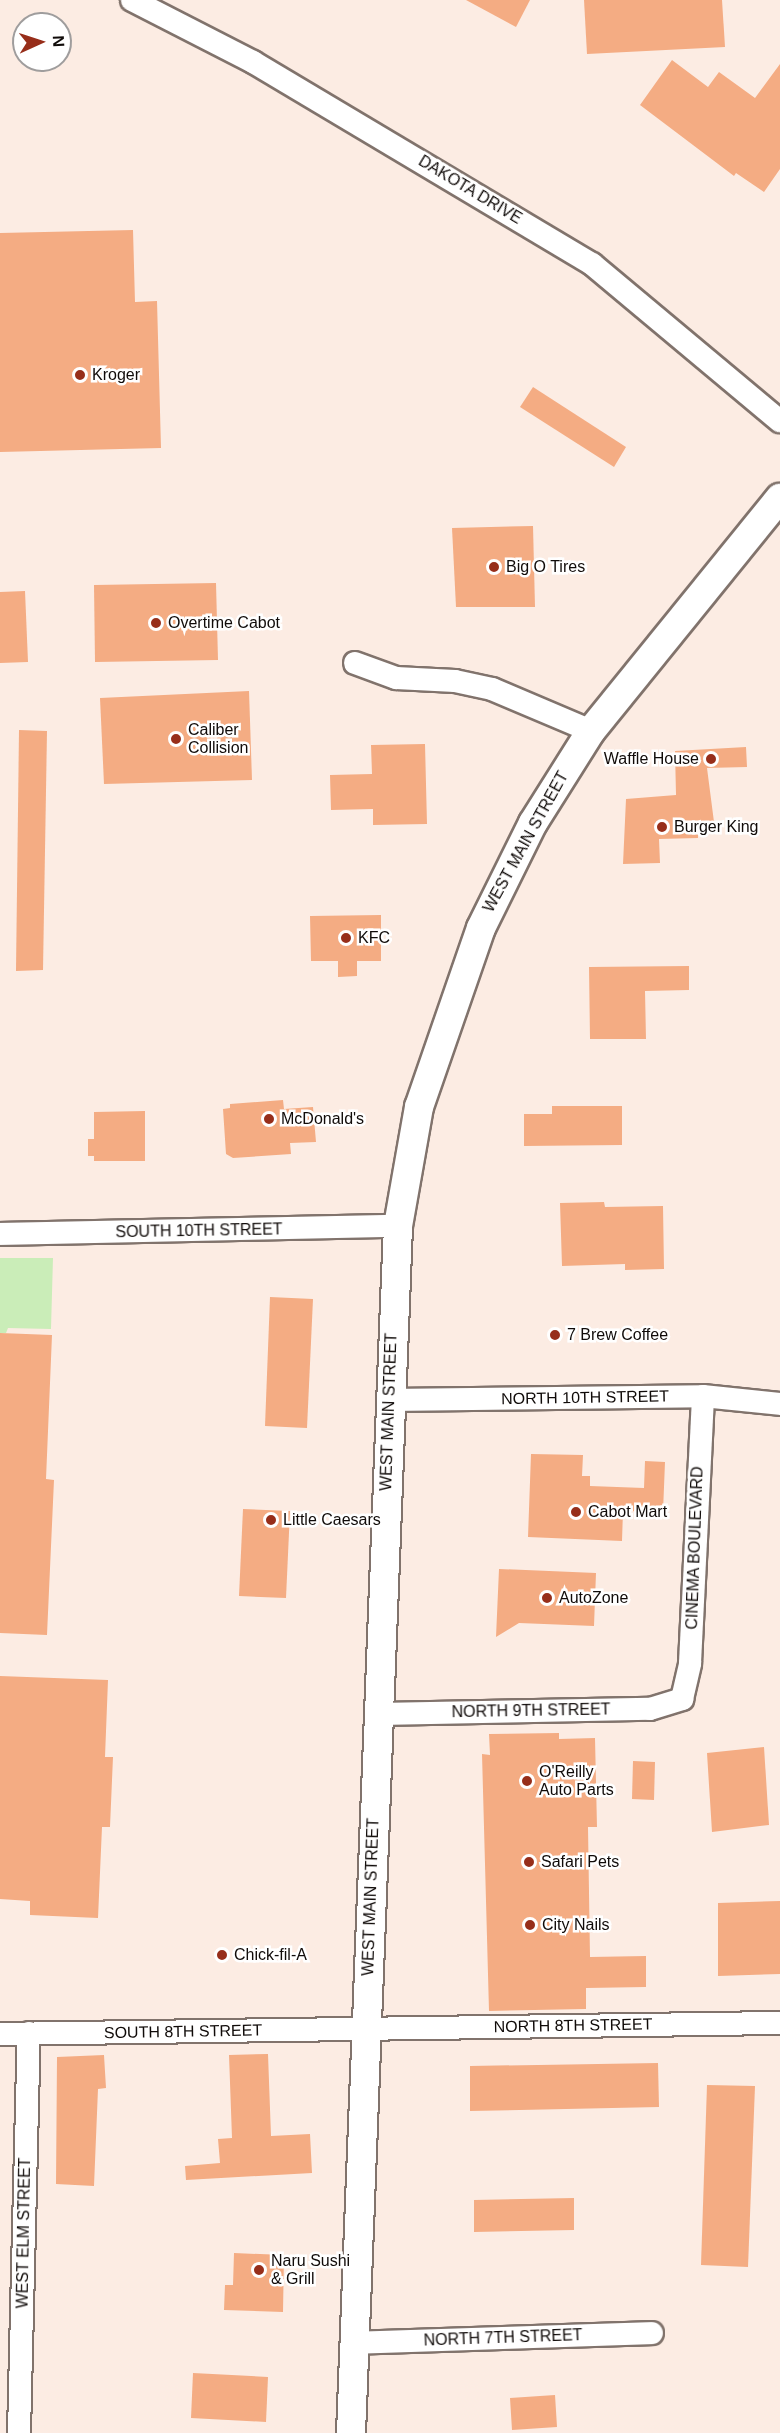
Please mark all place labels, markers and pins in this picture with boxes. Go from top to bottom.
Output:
place label: Kroger [92,365,140,385]
marker: Kroger [73,368,87,382]
place label: Big O Tires [506,557,585,577]
marker: Big O Tires [487,560,501,574]
place label: Overtime Cabot [168,613,280,633]
marker: Overtime Cabot [149,616,163,630]
place label: Caliber Collision [188,720,248,758]
marker: Caliber Collision [169,732,183,746]
place label: Waffle House [604,749,699,769]
marker: Waffle House [704,752,718,766]
place label: Burger King [674,817,758,837]
marker: Burger King [655,820,669,834]
place label: KFC [358,928,390,948]
marker: KFC [339,931,353,945]
place label: McDonald's [281,1109,364,1129]
marker: McDonald's [262,1112,276,1126]
place label: 7 Brew Coffee [567,1325,668,1345]
marker: 7 Brew Coffee [548,1328,562,1342]
place label: Cabot Mart [588,1502,667,1522]
marker: Cabot Mart [569,1505,583,1519]
place label: Little Caesars [283,1510,381,1530]
marker: Little Caesars [264,1513,278,1527]
place label: AutoZone [559,1588,628,1608]
marker: AutoZone [540,1591,554,1605]
place label: O'Reilly Auto Parts [539,1762,614,1800]
marker: O'Reilly Auto Parts [520,1774,534,1788]
place label: Safari Pets [541,1852,619,1872]
marker: Safari Pets [522,1855,536,1869]
place label: City Nails [542,1915,610,1935]
marker: City Nails [523,1918,537,1932]
place label: Chick-fil-A [234,1945,307,1965]
marker: Chick-fil-A [215,1948,229,1962]
place label: Naru Sushi & Grill [271,2251,350,2289]
marker: Naru Sushi & Grill [252,2263,266,2277]

